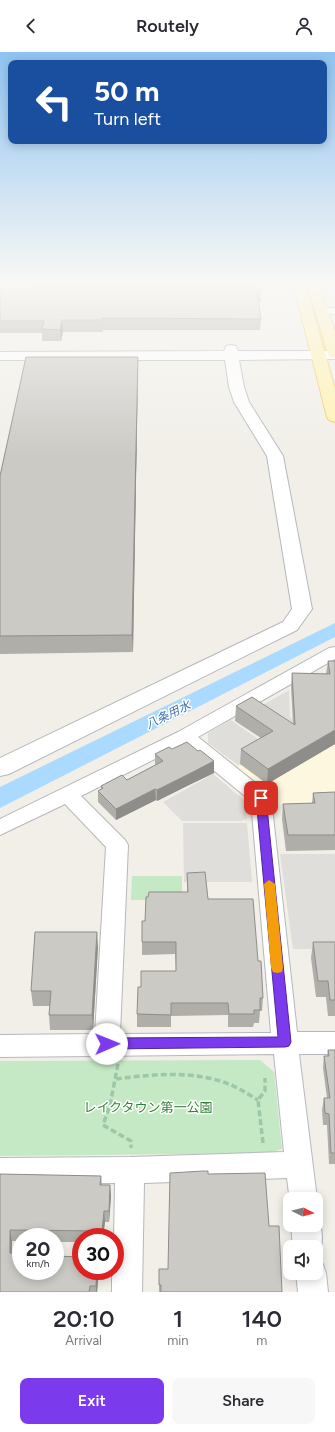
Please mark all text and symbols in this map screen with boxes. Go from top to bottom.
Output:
icon: back [20,15,42,37]
text: Routely [136,15,199,37]
icon: person [293,15,315,37]
text: 50 m [94,74,160,108]
icon: left [28,76,80,128]
text: Turn left [94,108,161,130]
water label: 八条用水 [143,697,194,732]
pin [244,781,278,815]
icon: arrive [250,787,272,809]
position arrow [86,1023,128,1065]
park label: レイクタウン第一公園 [83,1100,213,1115]
north arrow [283,1192,323,1232]
map controls [283,1192,323,1280]
speed limit sign: 30 [72,1228,124,1280]
text: 20 [26,1237,50,1261]
button: sound [283,1240,323,1280]
text: km/h [27,1257,49,1270]
text: 20:10 [53,1304,114,1333]
text: 1 [173,1304,183,1333]
text: 140 [241,1304,282,1333]
text: Arrival [65,1333,102,1348]
text: min [167,1333,189,1348]
text: m [256,1333,267,1348]
button: Exit [20,1378,164,1424]
button: Share [172,1378,315,1424]

